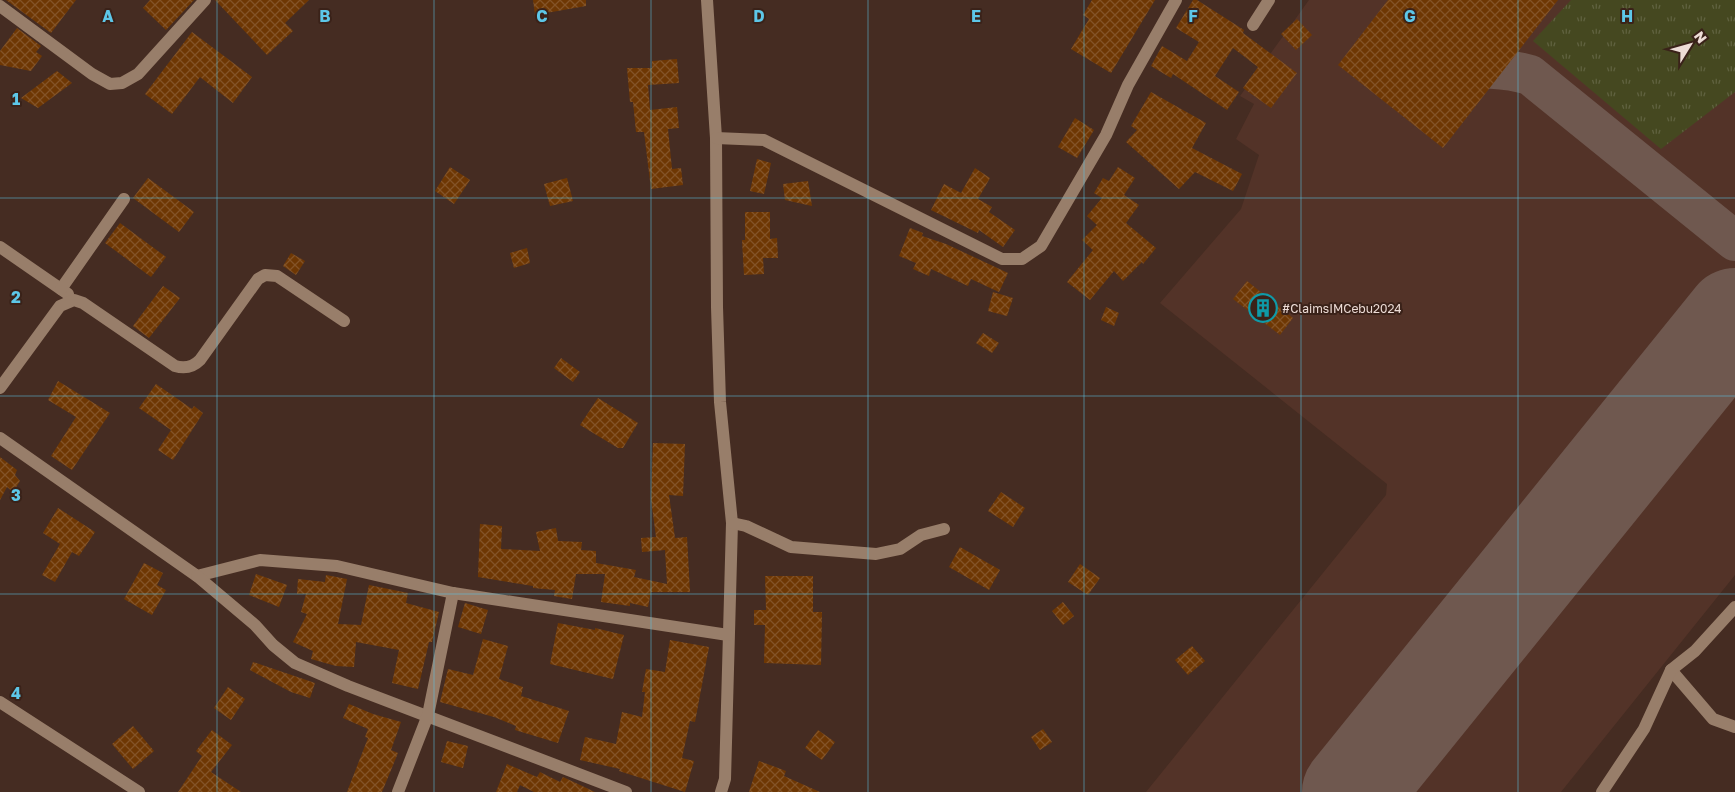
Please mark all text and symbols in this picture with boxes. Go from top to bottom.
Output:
text: A [102,6,114,26]
text: B [319,6,331,26]
text: C [536,6,548,26]
text: D [753,6,765,26]
text: E [971,6,981,26]
text: F [1188,6,1198,26]
text: G [1404,6,1416,26]
text: H [1621,6,1633,26]
north arrow [1665,20,1715,70]
text: N [1691,28,1711,46]
text: 1 [12,89,20,109]
text: 2 [11,287,21,307]
building icon: #ClaimsIMCebu2024 [1248,293,1278,323]
place label: #ClaimsIMCebu2024 [1282,301,1402,316]
text: 3 [11,485,21,505]
text: 4 [11,683,21,703]

